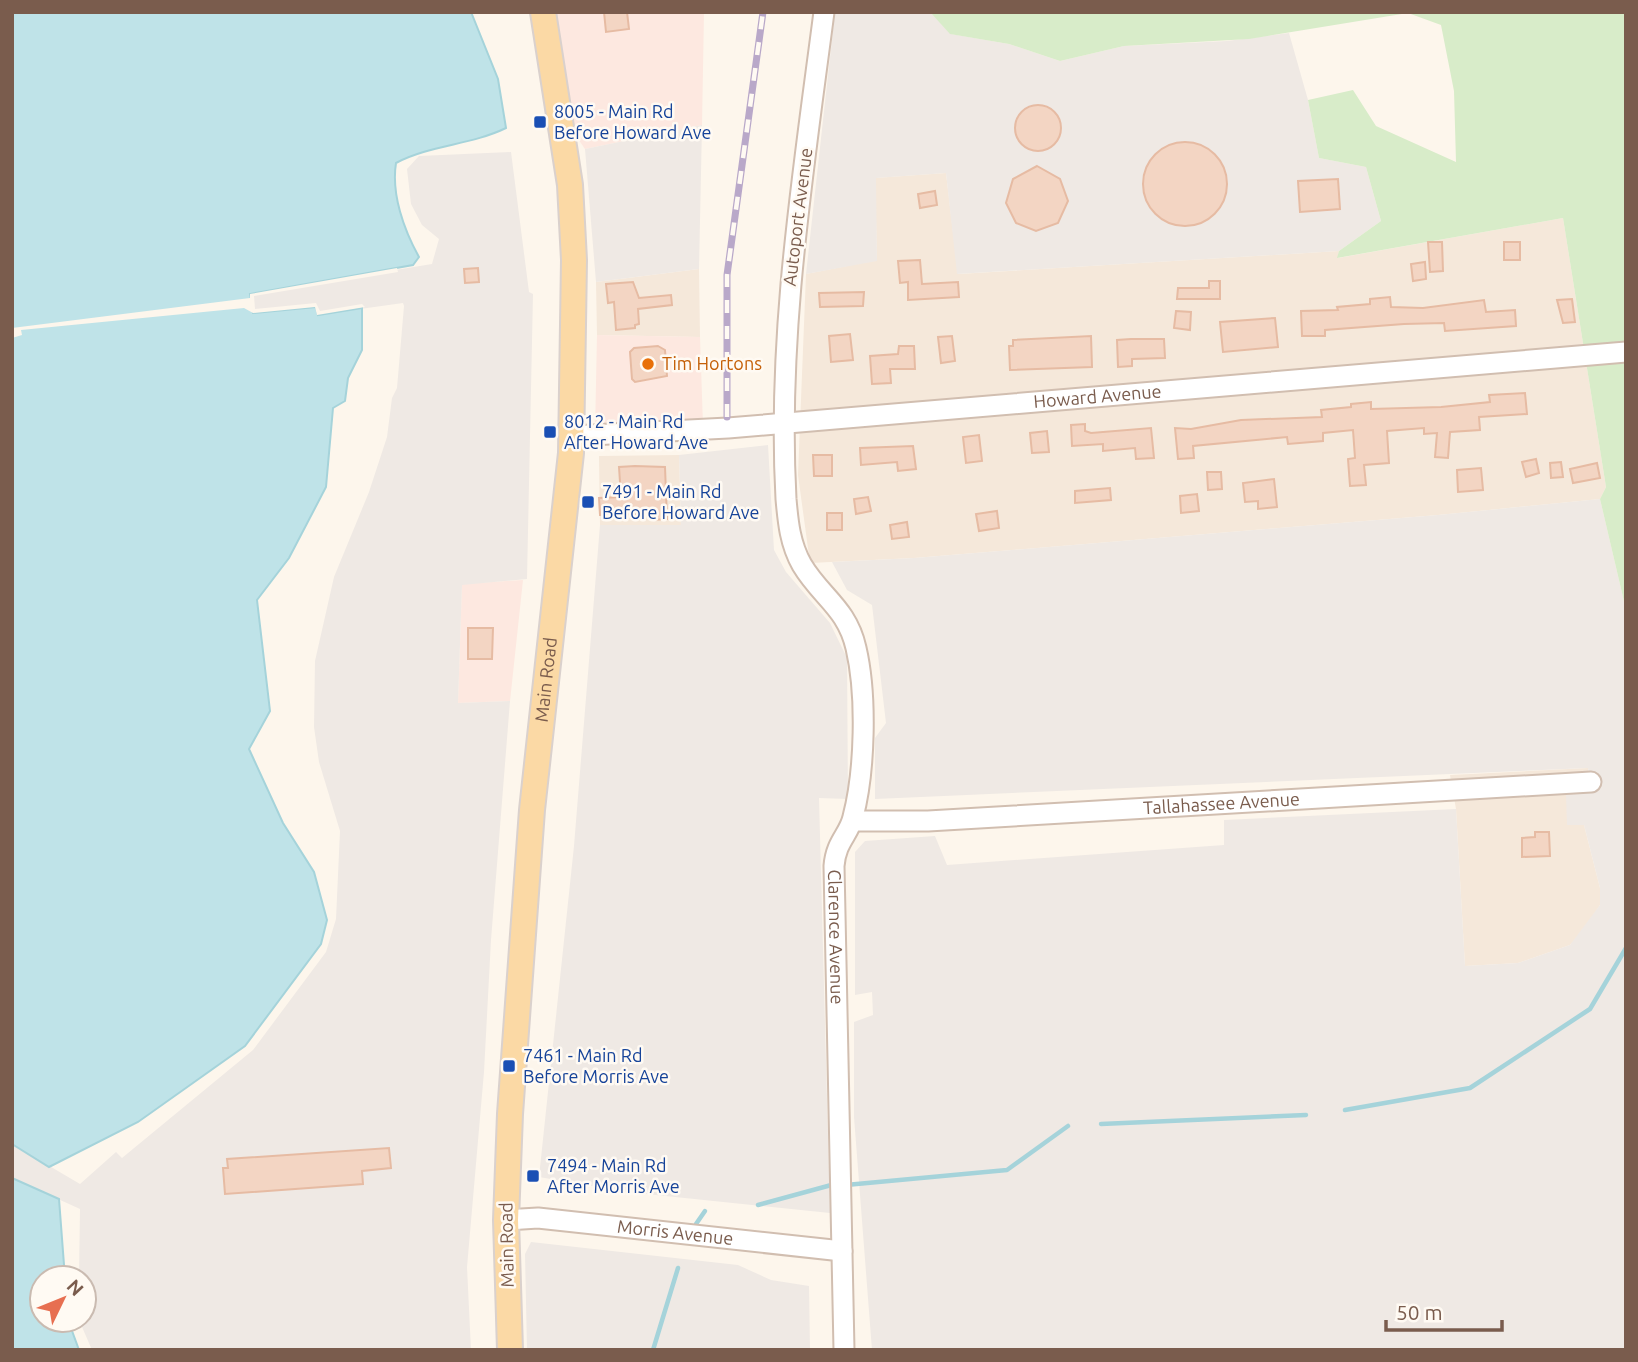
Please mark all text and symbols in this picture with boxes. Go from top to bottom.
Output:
place label: 8005 - Main Rd Before Howard Ave [554,101,711,142]
marker: 8005 - Main Rd Before Howard Ave [532,114,548,130]
street label: Autoport Avenue [779,147,815,287]
place label: Tim Hortons [662,353,762,373]
marker: Tim Hortons [640,356,656,372]
street label: Howard Avenue [1033,380,1162,411]
place label: 8012 - Main Rd After Howard Ave [564,411,708,452]
marker: 8012 - Main Rd After Howard Ave [542,424,558,440]
place label: 7491 - Main Rd Before Howard Ave [602,481,759,522]
marker: 7491 - Main Rd Before Howard Ave [580,494,596,510]
street label: Main Road [531,636,560,723]
street label: Tallahassee Avenue [1142,788,1300,817]
street label: Clarence Avenue [825,869,848,1005]
place label: 7461 - Main Rd Before Morris Ave [523,1045,669,1086]
marker: 7461 - Main Rd Before Morris Ave [501,1058,517,1074]
place label: 7494 - Main Rd After Morris Ave [547,1155,680,1196]
marker: 7494 - Main Rd After Morris Ave [525,1168,541,1184]
street label: Main Road [495,1202,517,1288]
street label: Morris Avenue [616,1216,734,1248]
north arrow [28,1264,98,1334]
text: N [63,1275,88,1300]
scale bar [1386,1288,1502,1332]
text: 50 m [1396,1300,1443,1324]

